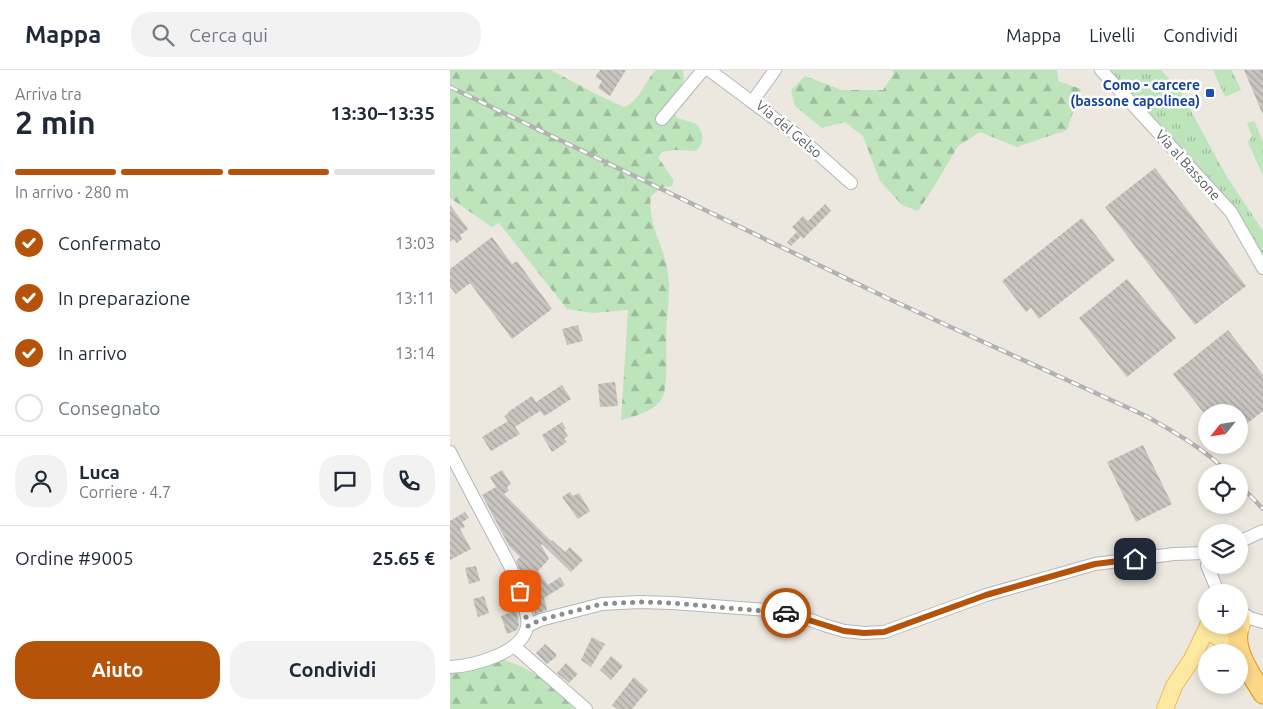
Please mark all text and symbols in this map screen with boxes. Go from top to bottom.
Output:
search box [131,12,481,57]
text: Mappa [25,21,101,48]
icon: search [149,21,177,49]
text: Cerca qui [189,24,268,46]
text: Mappa [1006,25,1061,45]
text: Livelli [1089,25,1135,45]
text: Condividi [1163,25,1238,45]
place label: Como - carcere (bassone capolinea) [1070,77,1200,109]
text: Arriva tra [15,85,82,103]
marker: Como - carcere (bassone capolinea) [1204,87,1216,99]
street label: Via del Gelso [753,97,825,161]
text: 13:30–13:35 [330,102,435,124]
text: 2 min [15,104,96,140]
street label: Via al Bassone [1152,126,1224,204]
text: In arrivo · 280 m [15,183,129,201]
icon: check [15,229,43,257]
text: Confermato [58,232,161,254]
text: 13:03 [395,234,435,252]
icon: check [15,284,43,312]
text: In preparazione [58,287,191,309]
text: 13:11 [395,289,435,307]
icon: check [15,339,43,367]
text: In arrivo [58,342,127,364]
text: 13:14 [395,344,435,362]
text: Consegnato [58,397,160,419]
north arrow [1198,404,1248,454]
map controls [1198,404,1248,694]
button: person [15,455,67,507]
button: chat [319,455,371,507]
button: phone [383,455,435,507]
text: Luca [79,461,120,483]
button: locate [1198,464,1248,514]
text: Corriere · 4.7 [79,483,171,501]
button: layers [1198,524,1248,574]
pin [1114,538,1156,580]
icon: home [1121,545,1149,573]
text: Ordine #9005 [15,547,134,569]
text: 25.65 € [372,547,435,569]
pin [499,570,541,612]
icon: bag [506,577,534,605]
button: + [1198,584,1248,634]
courier [761,588,811,638]
icon: car [772,599,800,627]
button: Aiuto [15,641,220,699]
button: Condividi [230,641,435,699]
button: − [1198,644,1248,694]

